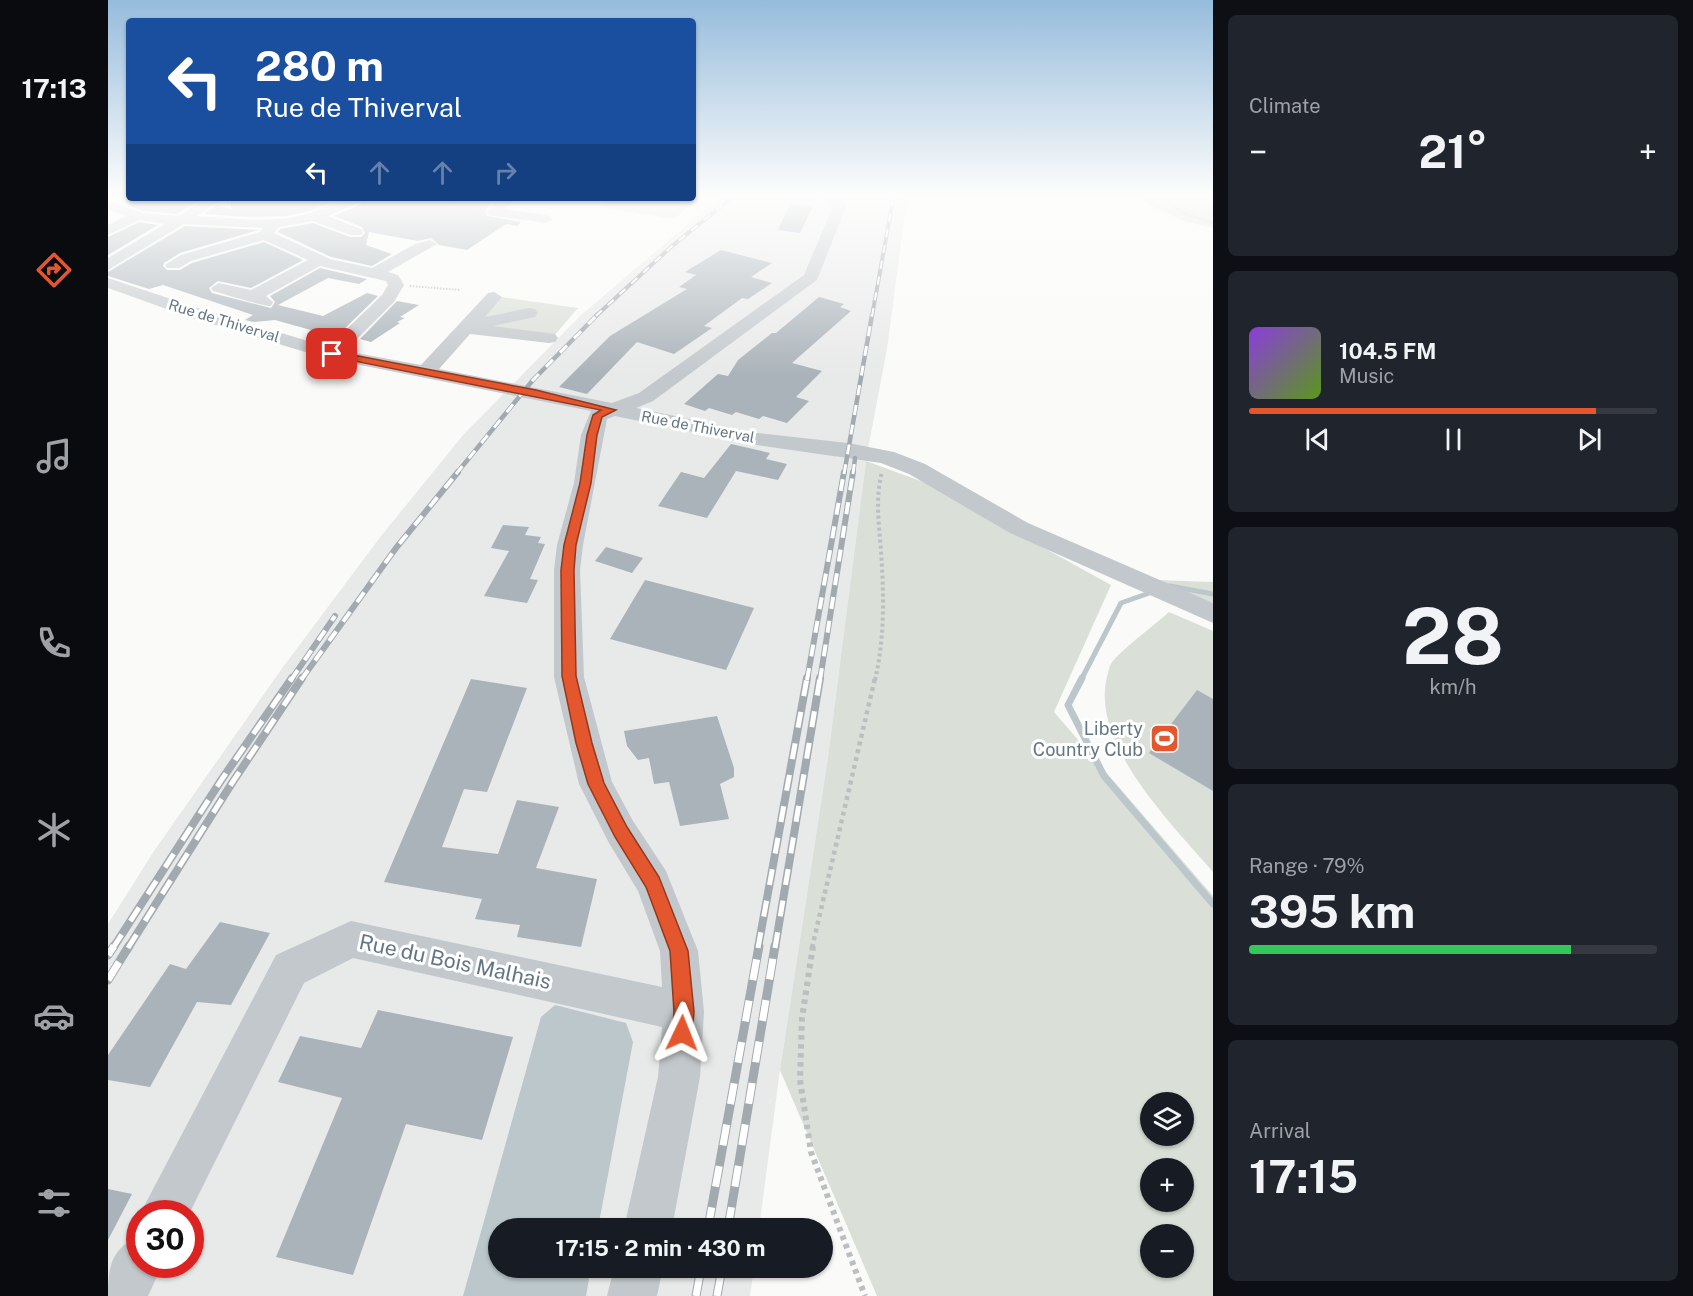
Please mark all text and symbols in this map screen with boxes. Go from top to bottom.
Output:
text: 280 m [255,41,384,90]
icon: left [156,42,234,120]
text: 17:13 [21,72,87,104]
text: Rue de Thiverval [255,91,462,123]
text: Climate [1249,94,1321,118]
text: 21° [1418,125,1488,178]
text: − [1249,133,1267,171]
text: + [1639,133,1657,171]
icon: left [300,156,333,189]
icon: ahead [363,156,396,189]
icon: ahead [426,156,459,189]
icon: right [489,156,522,189]
icon: directions [33,249,75,291]
street label: Rue de Thiverval [167,296,282,345]
pin [306,328,357,379]
icon: arrive [315,337,348,370]
text: 104.5 FM [1339,338,1436,364]
text: Music [1339,364,1394,388]
street label: Rue de Thiverval [640,407,756,446]
icon: previous [1301,423,1334,456]
icon: pause [1437,423,1470,456]
icon: next [1573,423,1606,456]
icon: music [33,435,75,477]
text: 28 [1402,590,1504,682]
icon: phone [33,622,75,664]
text: km/h [1429,675,1477,699]
place label: Liberty Country Club [1033,718,1143,760]
sports icon: Liberty Country Club [1148,723,1180,755]
icon: climate [33,809,75,851]
text: Range · 79% [1249,854,1365,878]
text: 395 km [1249,885,1415,938]
street label: Rue du Bois Malhais [357,929,553,994]
icon: car [33,995,75,1037]
position arrow [650,1001,714,1065]
map controls [1140,1092,1194,1278]
button: layers [1140,1092,1194,1146]
text: Arrival [1249,1119,1311,1143]
text: 17:15 [1249,1150,1358,1203]
button: + [1140,1158,1194,1212]
icon: filters [33,1182,75,1224]
speed limit sign: 30 [126,1200,204,1278]
button: − [1140,1224,1194,1278]
text: 17:15 · 2 min · 430 m [556,1235,765,1261]

